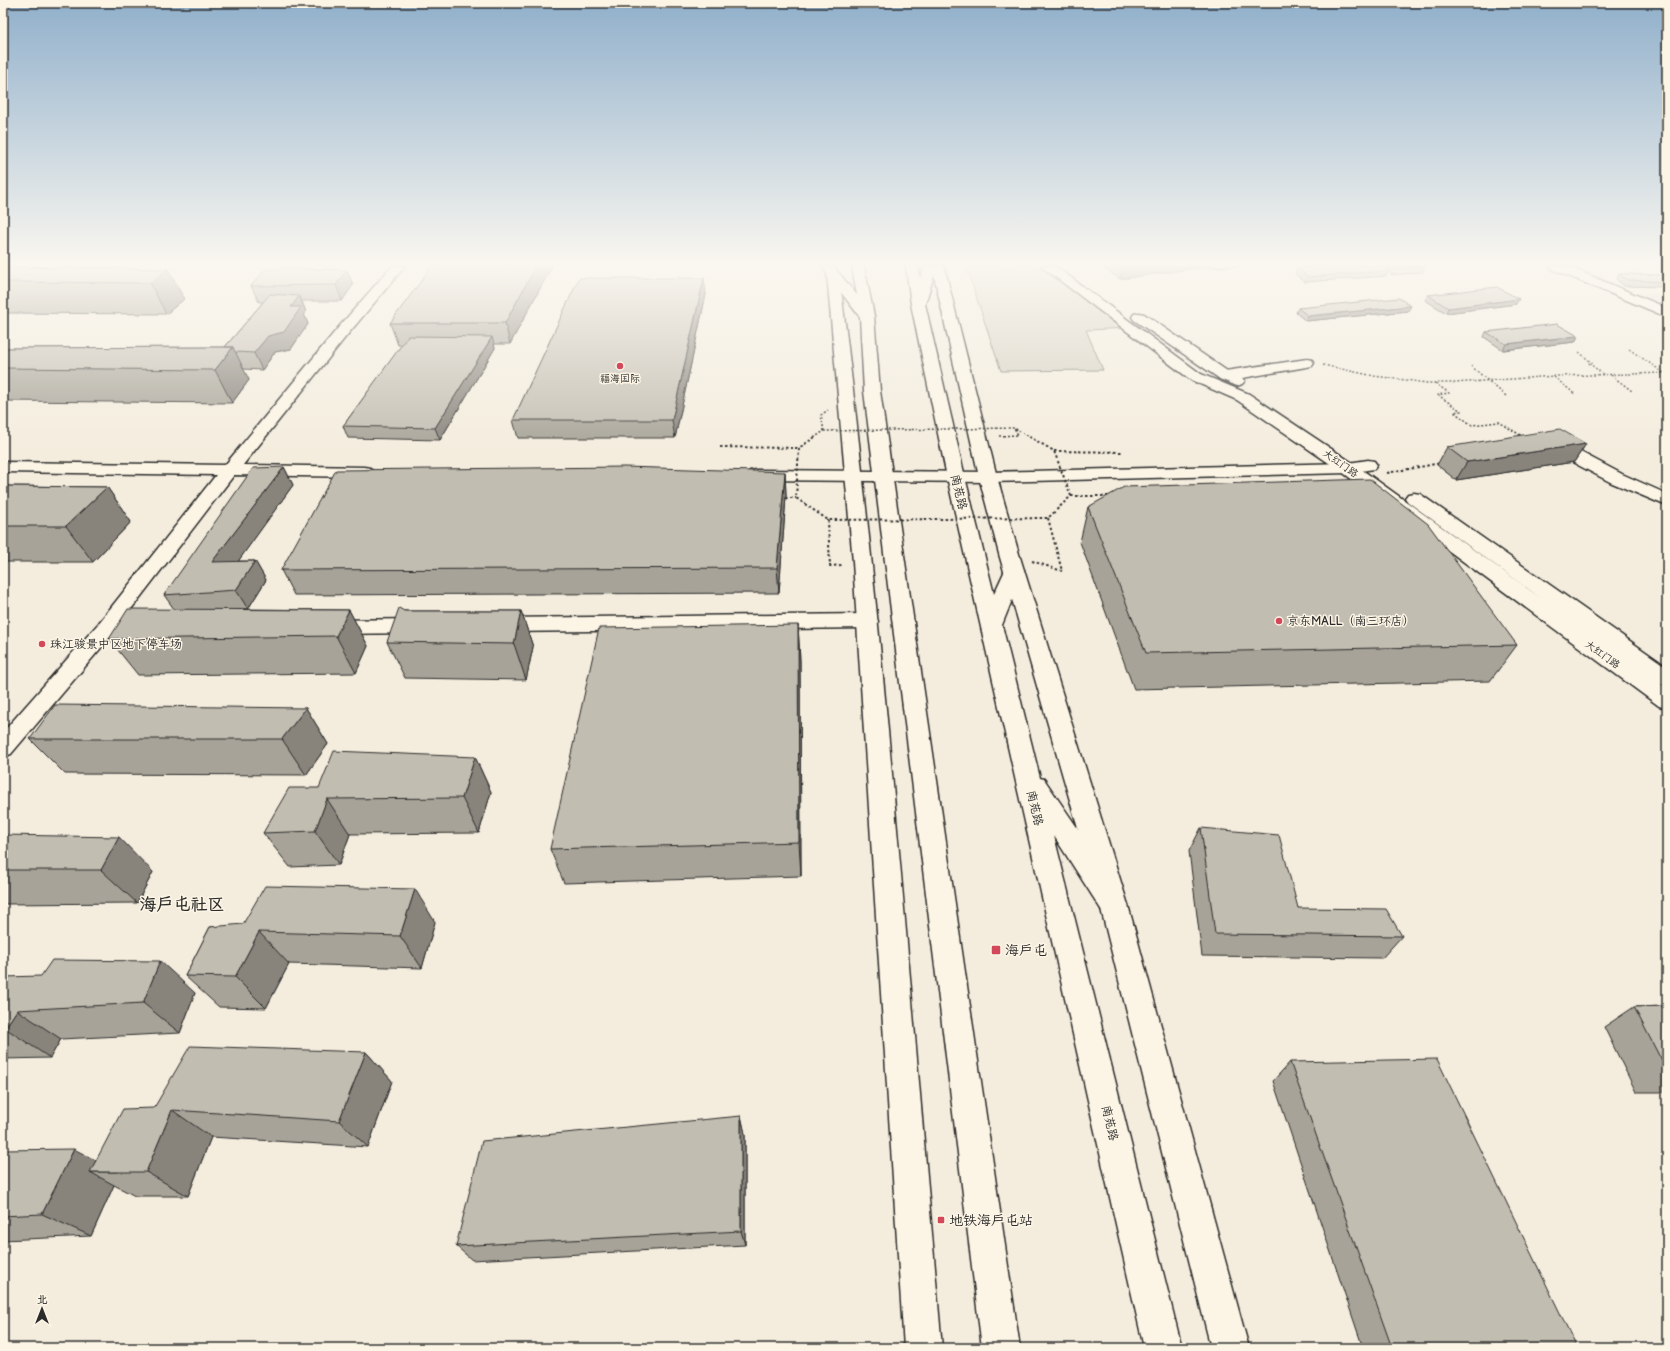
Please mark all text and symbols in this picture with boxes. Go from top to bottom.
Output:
marker: 福海国际 [615,361,625,371]
place label: 福海国际 [600,373,640,385]
street label: 大红门路 [1321,447,1360,480]
street label: 南苑路 [947,473,970,511]
place label: 京东MALL（南三环店） [1287,614,1415,629]
marker: 京东MALL（南三环店） [1274,616,1284,626]
place label: 珠江骏景中区地下停车场 [50,637,182,652]
street label: 大红门路 [1583,638,1622,671]
marker: 珠江骏景中区地下停车场 [37,639,47,649]
street label: 南苑路 [1023,789,1046,827]
district label: 海户屯社区 [140,895,225,915]
place label: 海户屯 [1005,942,1047,959]
marker: 海户屯 [990,944,1002,956]
street label: 南苑路 [1098,1104,1121,1142]
place label: 地铁海户屯站 [949,1212,1033,1229]
marker: 地铁海户屯站 [936,1215,946,1225]
north arrow [22,1289,62,1329]
text: 北 [37,1293,48,1306]

